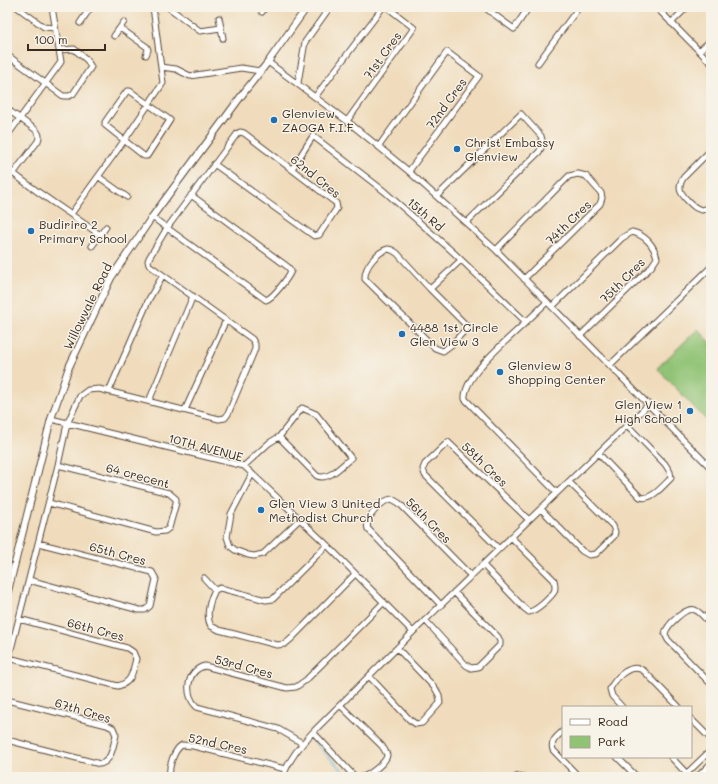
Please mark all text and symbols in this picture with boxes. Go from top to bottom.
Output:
scale bar [28,26,105,52]
street label: 71st Cres [359,28,405,82]
text: 100 m [34,31,68,47]
street label: 72nd Cres [422,74,470,132]
place label: Glenview ZAOGA F.I.F [282,105,354,135]
marker: Glenview ZAOGA F.I.F [269,115,279,125]
place label: Christ Embassy Glenview [465,134,554,164]
marker: Christ Embassy Glenview [452,144,462,154]
street label: 62nd Cres [288,151,344,201]
street label: 15th Rd [404,194,448,235]
street label: 74th Cres [542,196,594,248]
place label: Budiriro 2 Primary School [39,216,127,246]
marker: Budiriro 2 Primary School [26,226,36,236]
street label: 75th Cres [596,254,648,306]
street label: Willowvale Road [59,260,115,352]
place label: 4488 1st Circle Glen View 3 [410,319,499,349]
marker: 4488 1st Circle Glen View 3 [397,329,407,339]
place label: Glenview 3 Shopping Center [508,357,606,387]
marker: Glenview 3 Shopping Center [495,367,505,377]
place label: Glen View 1 High School [614,396,682,426]
marker: Glen View 1 High School [685,406,695,416]
street label: 10TH AVENUE [167,429,245,465]
street label: 58th Cres [459,438,512,490]
street label: 64 crecent [105,459,171,491]
street label: 56th Cres [403,494,455,546]
place label: Glen View 3 United Methodist Church [269,495,381,525]
marker: Glen View 3 United Methodist Church [256,505,266,515]
street label: 65th Cres [88,538,148,568]
street label: 66th Cres [66,614,126,644]
street label: 53rd Cres [213,651,275,681]
street label: 67th Cres [53,694,113,726]
legend [562,706,692,758]
text: Road [598,713,628,729]
street label: 52nd Cres [187,729,249,757]
text: Park [598,733,625,749]

